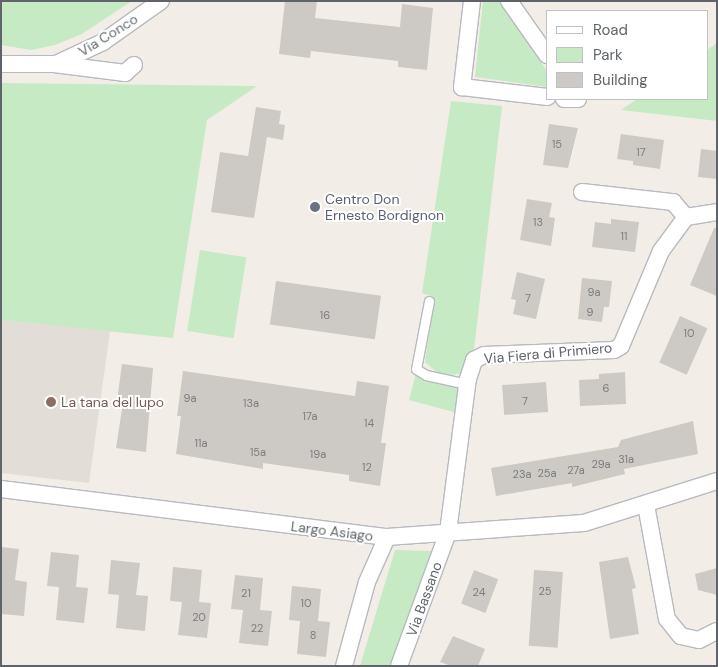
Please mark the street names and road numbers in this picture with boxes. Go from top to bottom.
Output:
street label: Via Conco [75,10,141,60]
street label: Via Fiera di Primiero [483,339,613,367]
street label: Largo Asiago [290,518,374,544]
street label: Via Bassano [403,559,445,639]

